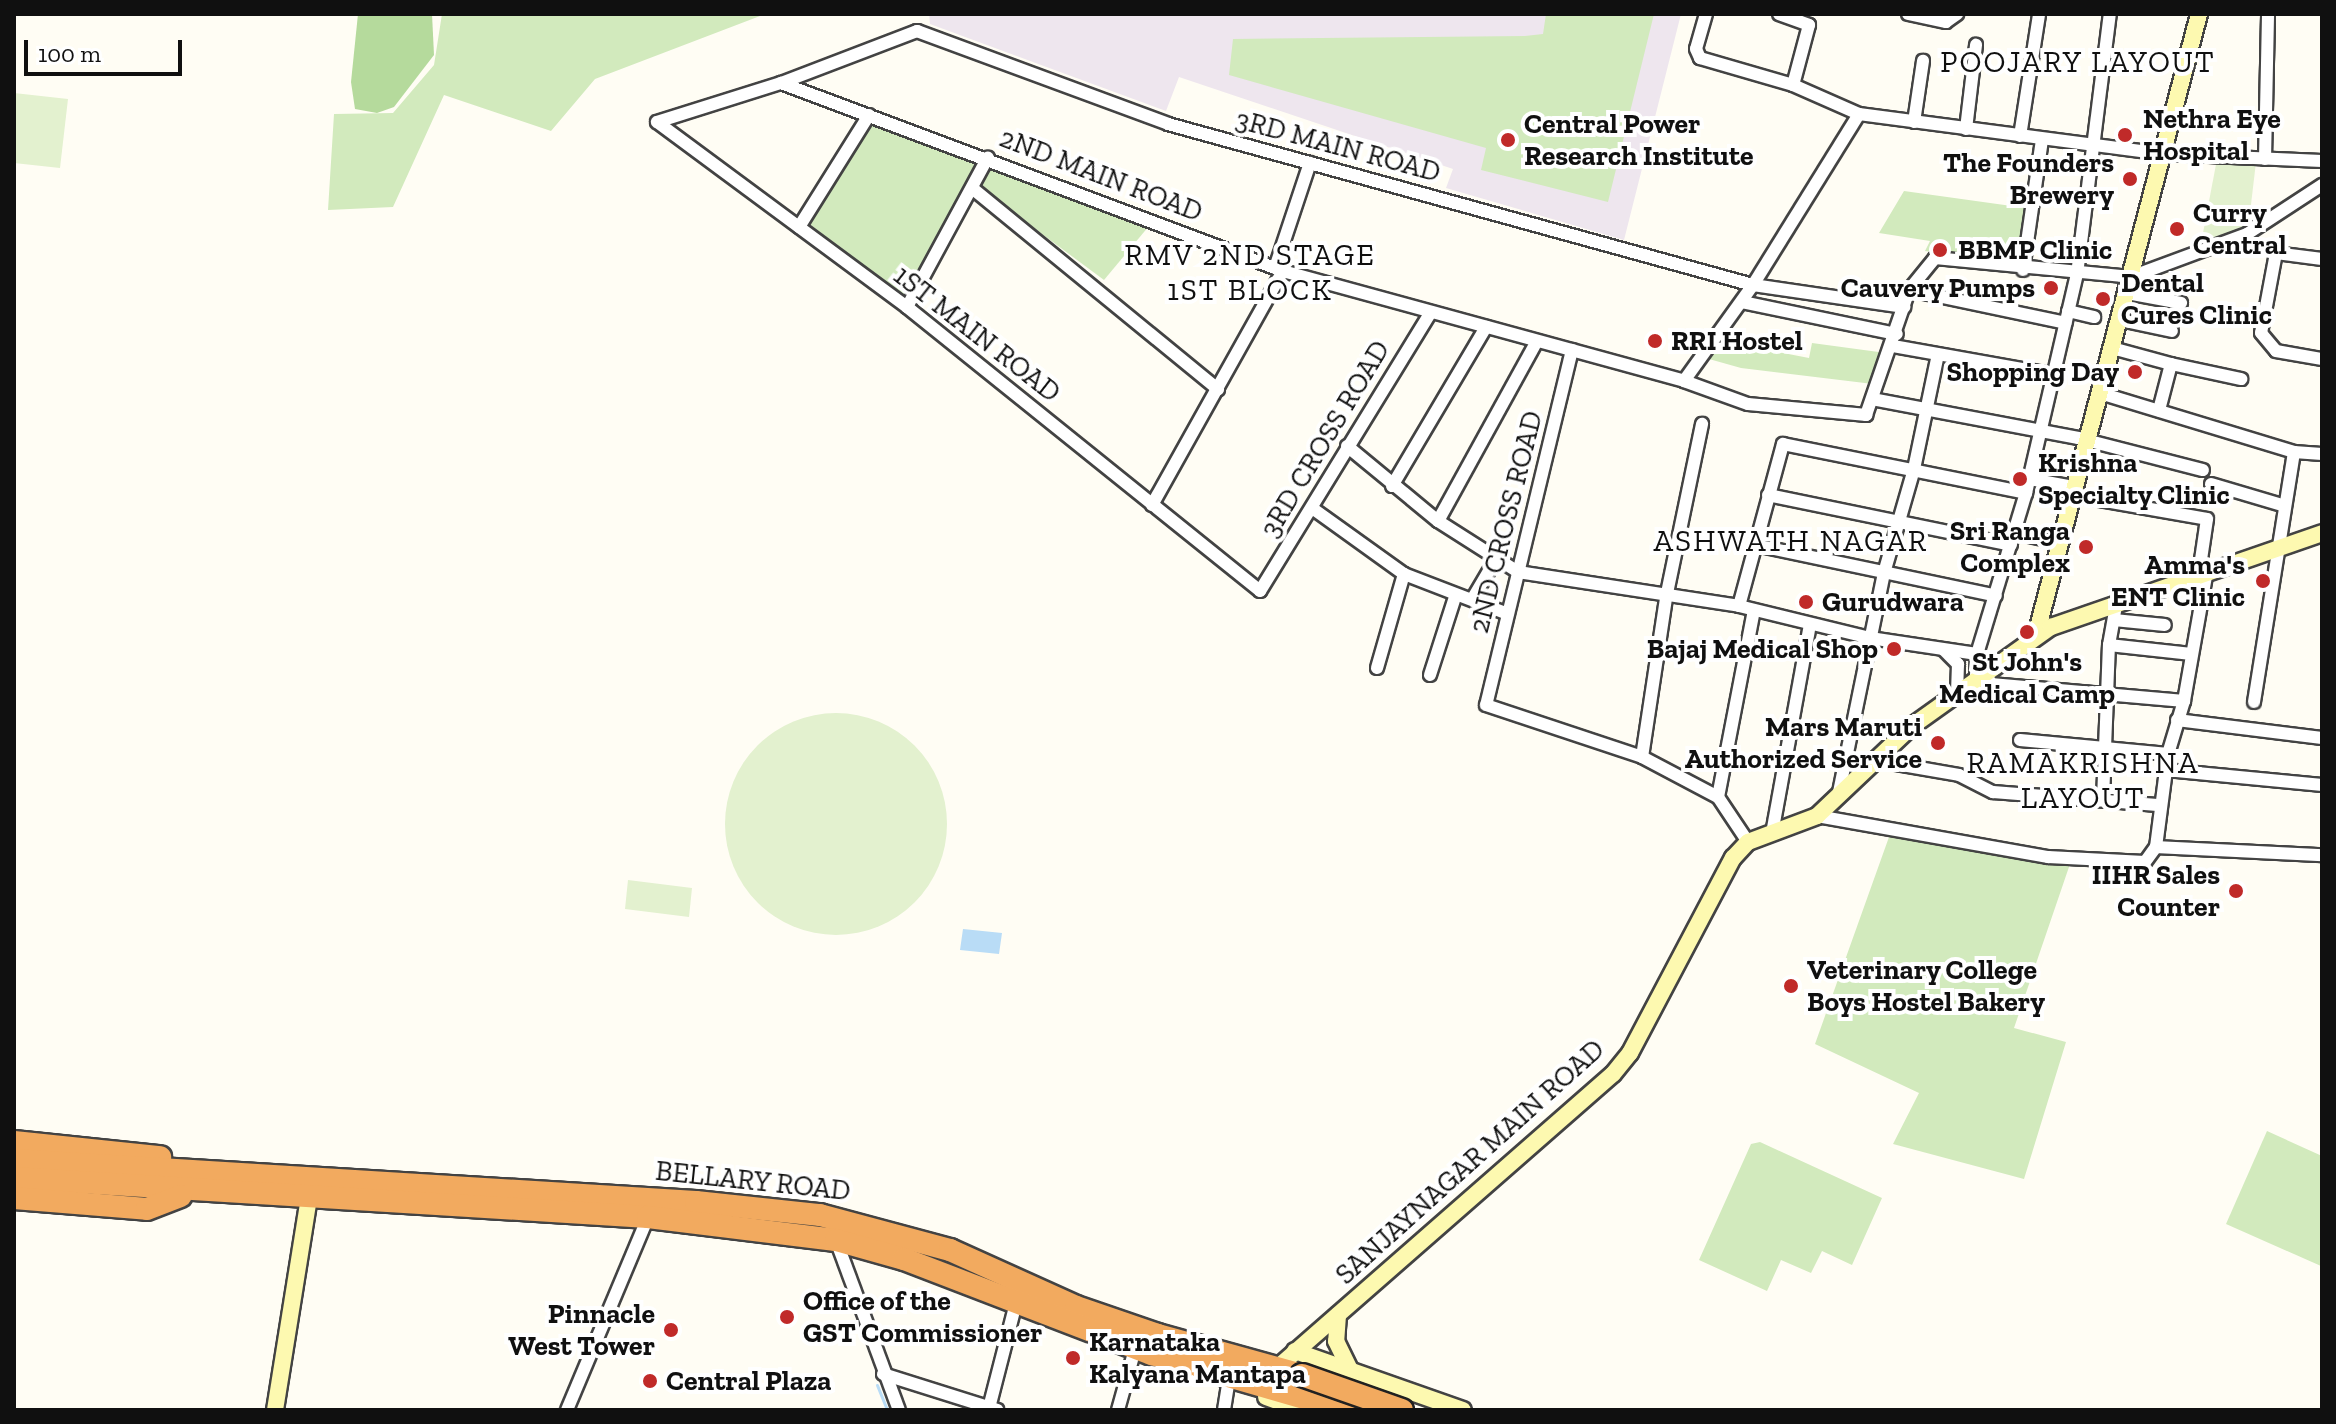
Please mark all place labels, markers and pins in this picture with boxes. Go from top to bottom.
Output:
place label: Nethra Eye Hospital [2143,102,2281,168]
place label: Central Power Research Institute [1524,107,1754,173]
marker: Nethra Eye Hospital [2114,124,2136,146]
marker: Central Power Research Institute [1499,131,1517,149]
place label: The Founders Brewery [1943,146,2114,212]
marker: The Founders Brewery [2121,170,2139,188]
place label: Curry Central [2193,196,2287,262]
marker: Curry Central [2168,220,2186,238]
place label: BBMP Clinic [1958,233,2113,267]
marker: BBMP Clinic [1929,239,1951,261]
place label: Dental Cures Clinic [2121,266,2272,332]
place label: Cauvery Pumps [1840,271,2035,305]
marker: Cauvery Pumps [2042,279,2060,297]
marker: Dental Cures Clinic [2092,288,2114,310]
place label: RRI Hostel [1671,324,1803,358]
marker: RRI Hostel [1646,332,1664,350]
place label: Shopping Day [1946,355,2119,389]
marker: Shopping Day [2126,363,2144,381]
place label: Krishna Specialty Clinic [2038,446,2230,512]
marker: Krishna Specialty Clinic [2009,468,2031,490]
place label: Sri Ranga Complex [1950,514,2070,580]
marker: Sri Ranga Complex [2077,538,2095,556]
place label: Amma's ENT Clinic [2111,548,2245,614]
marker: Amma's ENT Clinic [2252,570,2274,592]
place label: Gurudwara [1822,585,1964,619]
marker: Gurudwara [1797,593,1815,611]
marker: St John's Medical Camp [2018,623,2036,641]
place label: Bajaj Medical Shop [1647,632,1878,666]
marker: Bajaj Medical Shop [1885,640,1903,658]
place label: St John's Medical Camp [1939,645,2115,711]
place label: Mars Maruti Authorized Service [1685,710,1922,776]
marker: Mars Maruti Authorized Service [1929,734,1947,752]
place label: IIHR Sales Counter [2092,858,2220,924]
marker: IIHR Sales Counter [2227,882,2245,900]
place label: Veterinary College Boys Hostel Bakery [1807,953,2045,1019]
marker: Veterinary College Boys Hostel Bakery [1782,977,1800,995]
place label: Office of the GST Commissioner [803,1284,1042,1350]
place label: Pinnacle West Tower [508,1297,655,1363]
marker: Office of the GST Commissioner [778,1308,796,1326]
marker: Pinnacle West Tower [662,1321,680,1339]
place label: Karnataka Kalyana Mantapa [1089,1325,1306,1391]
marker: Karnataka Kalyana Mantapa [1064,1349,1082,1367]
place label: Central Plaza [666,1364,831,1398]
marker: Central Plaza [641,1372,659,1390]

